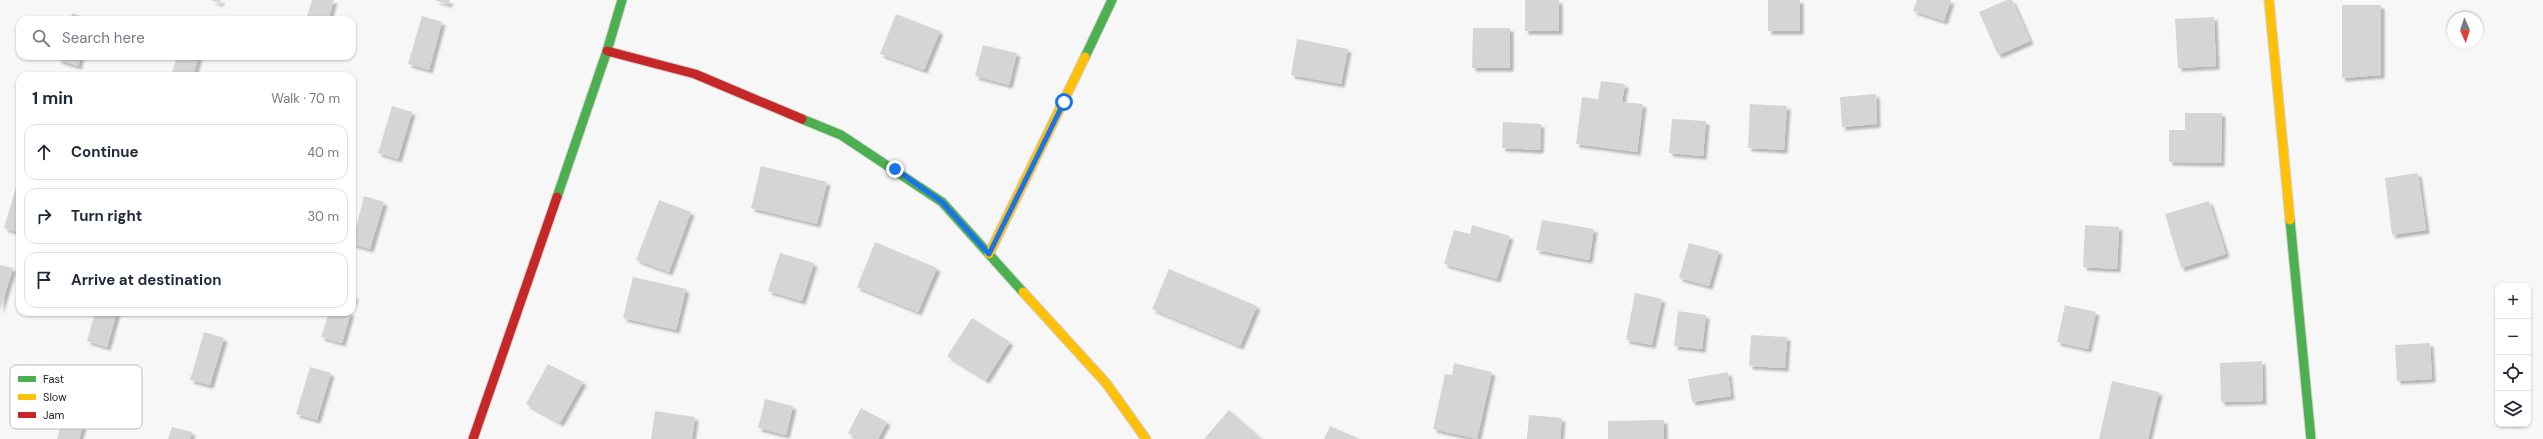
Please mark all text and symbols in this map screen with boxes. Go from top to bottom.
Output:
north arrow [2447,12,2483,48]
search box [16,16,356,60]
icon: search [30,27,52,49]
text: Search here [62,28,145,48]
text: 1 min [32,87,73,109]
text: Walk · 70 m [271,90,340,107]
route start [1055,93,1073,111]
icon: ahead [33,141,55,163]
text: Continue [71,142,139,162]
text: 40 m [307,144,339,161]
route end [886,160,904,178]
icon: right [33,205,55,227]
text: Turn right [71,206,142,226]
text: 30 m [307,208,339,225]
icon: arrive [33,269,55,291]
text: Arrive at destination [71,270,222,290]
map controls [2495,283,2531,427]
button: + [2495,283,2531,319]
button: − [2495,319,2531,355]
button: locate [2495,355,2531,391]
legend [10,365,142,429]
text: Fast [43,372,64,386]
text: Slow [43,390,67,404]
button: layers [2495,391,2531,427]
text: Jam [43,408,64,422]

